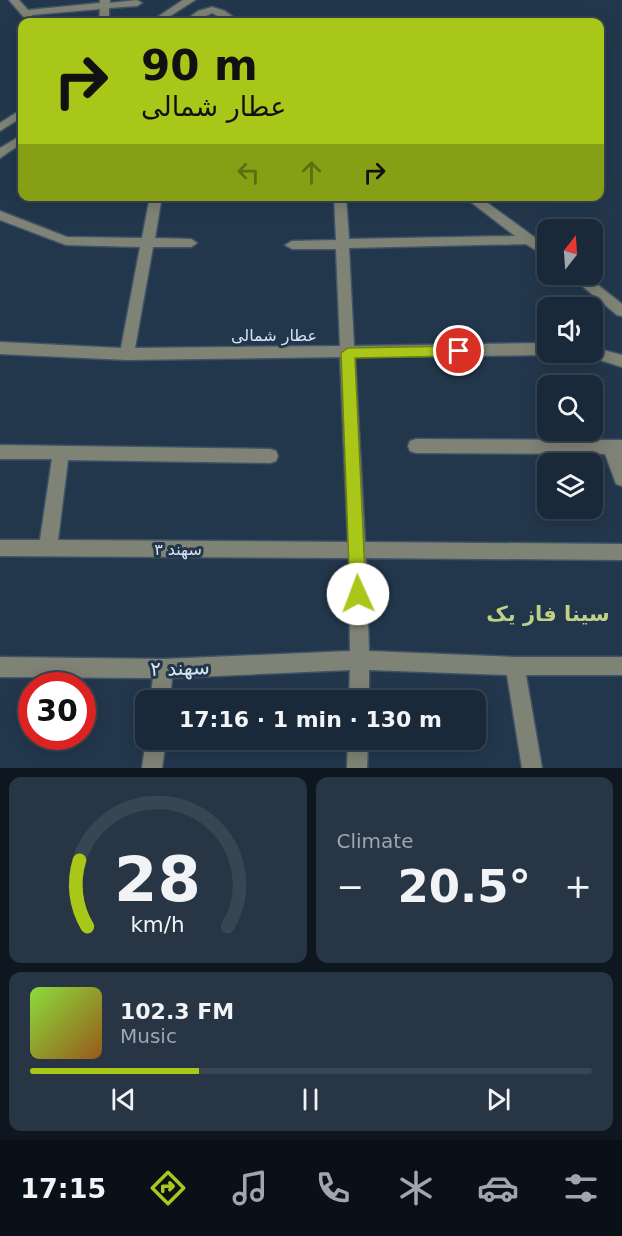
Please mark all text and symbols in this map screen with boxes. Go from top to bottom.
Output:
text: 90 m [141,41,258,90]
icon: right [42,42,120,120]
text: عطار شمالی [141,91,286,122]
icon: left [232,156,265,189]
icon: ahead [295,156,328,189]
icon: right [358,156,391,189]
north arrow [537,219,603,285]
map controls [537,219,603,519]
button: sound [537,297,603,363]
pin [433,325,484,376]
street label: عطار شمالی [231,326,317,346]
icon: arrive [442,334,475,367]
button: search [537,375,603,441]
button: layers [537,453,603,519]
street label: سهند ۳ [154,540,202,560]
position arrow [326,562,390,626]
district label: سینا فاز یک [486,602,610,626]
street label: سهند ۲ [150,655,210,681]
speed limit sign: 30 [18,672,96,750]
text: 17:16 · 1 min · 130 m [179,707,442,732]
text: Climate [337,829,413,853]
text: 28 [114,843,201,916]
text: 20.5° [397,860,531,913]
text: − [337,867,364,906]
text: + [564,867,592,906]
text: km/h [131,912,185,937]
text: 102.3 FM [120,999,234,1024]
text: Music [120,1024,177,1048]
icon: previous [107,1083,140,1116]
icon: pause [294,1083,327,1116]
icon: next [482,1083,515,1116]
icon: directions [147,1167,189,1209]
icon: music [229,1167,271,1209]
icon: phone [312,1167,354,1209]
icon: climate [395,1167,437,1209]
icon: car [477,1167,519,1209]
icon: filters [560,1167,602,1209]
text: 17:15 [20,1173,106,1204]

